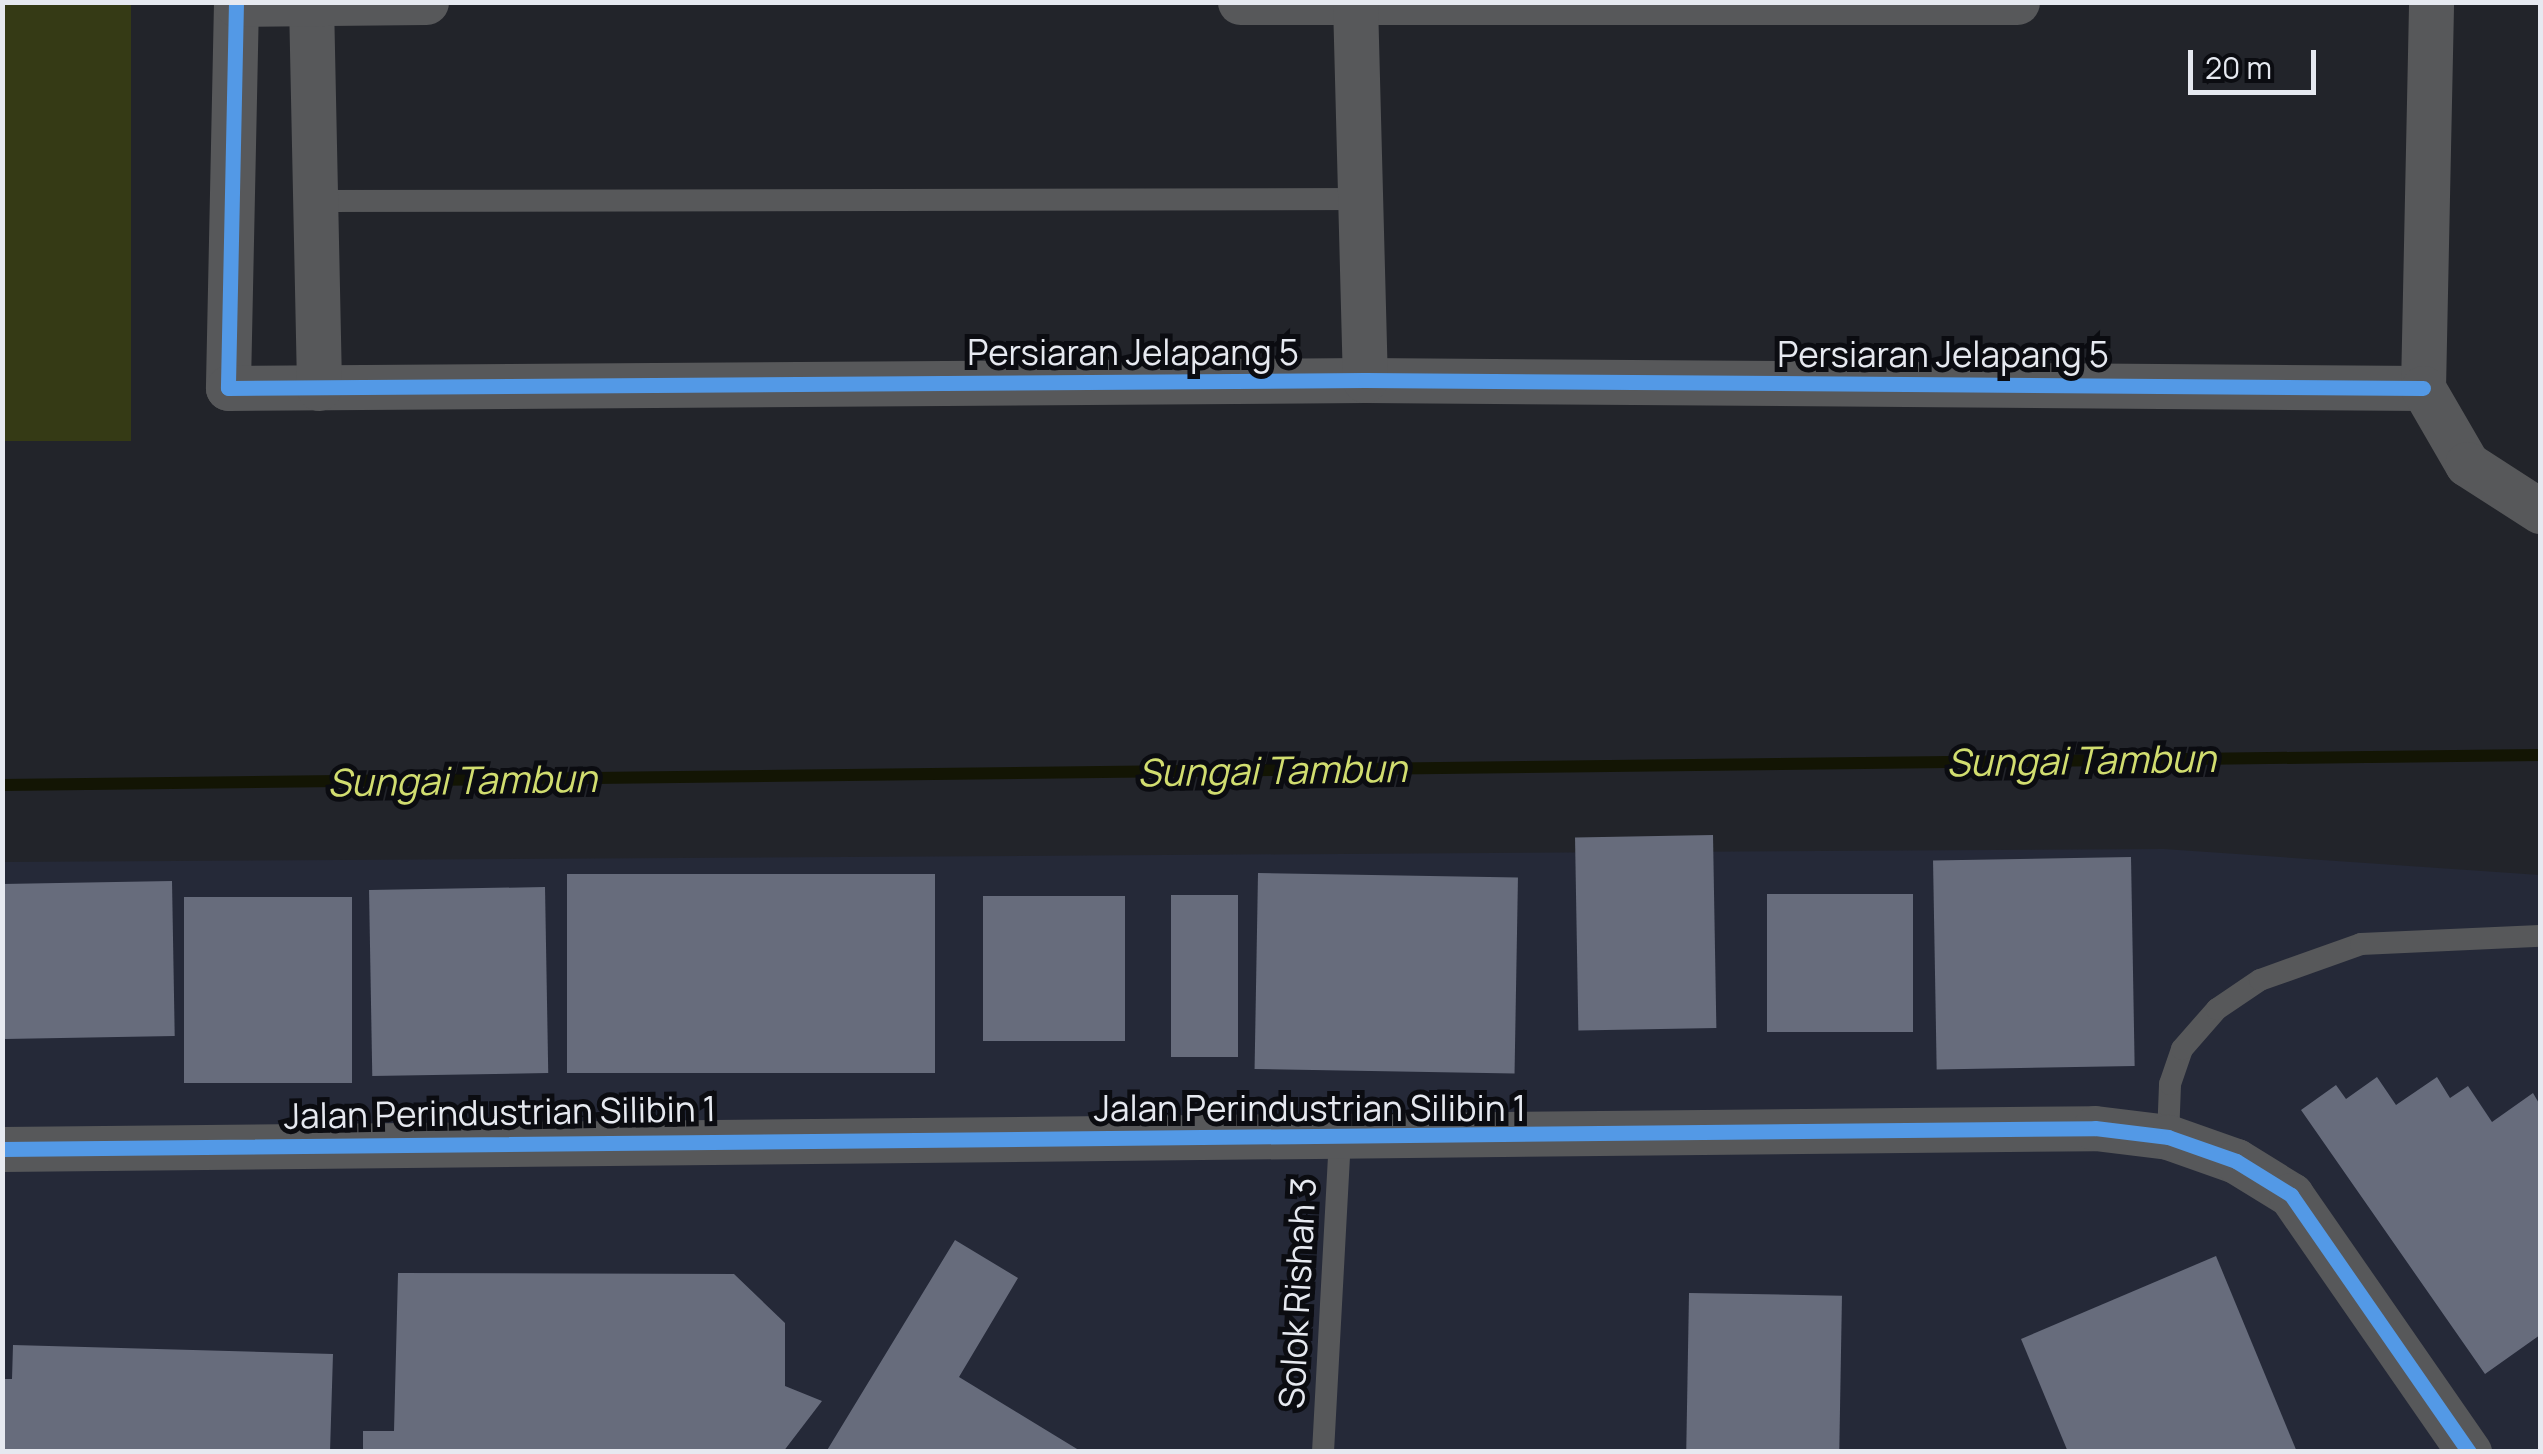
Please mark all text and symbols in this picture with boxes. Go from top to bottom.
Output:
scale bar [2193,30,2320,92]
text: 20 m [2205,47,2272,88]
street label: Persiaran Jelapang 5 [967,331,1299,373]
street label: Persiaran Jelapang 5 [1777,333,2109,375]
water label: Sungai Tambun [1946,735,2216,785]
water label: Sungai Tambun [1137,745,1407,795]
water label: Sungai Tambun [327,755,597,805]
street label: Jalan Perindustrian Silibin 1 [283,1087,717,1137]
street label: Jalan Perindustrian Silibin 1 [1094,1087,1526,1129]
street label: Solok Rishah 3 [1270,1176,1324,1410]

